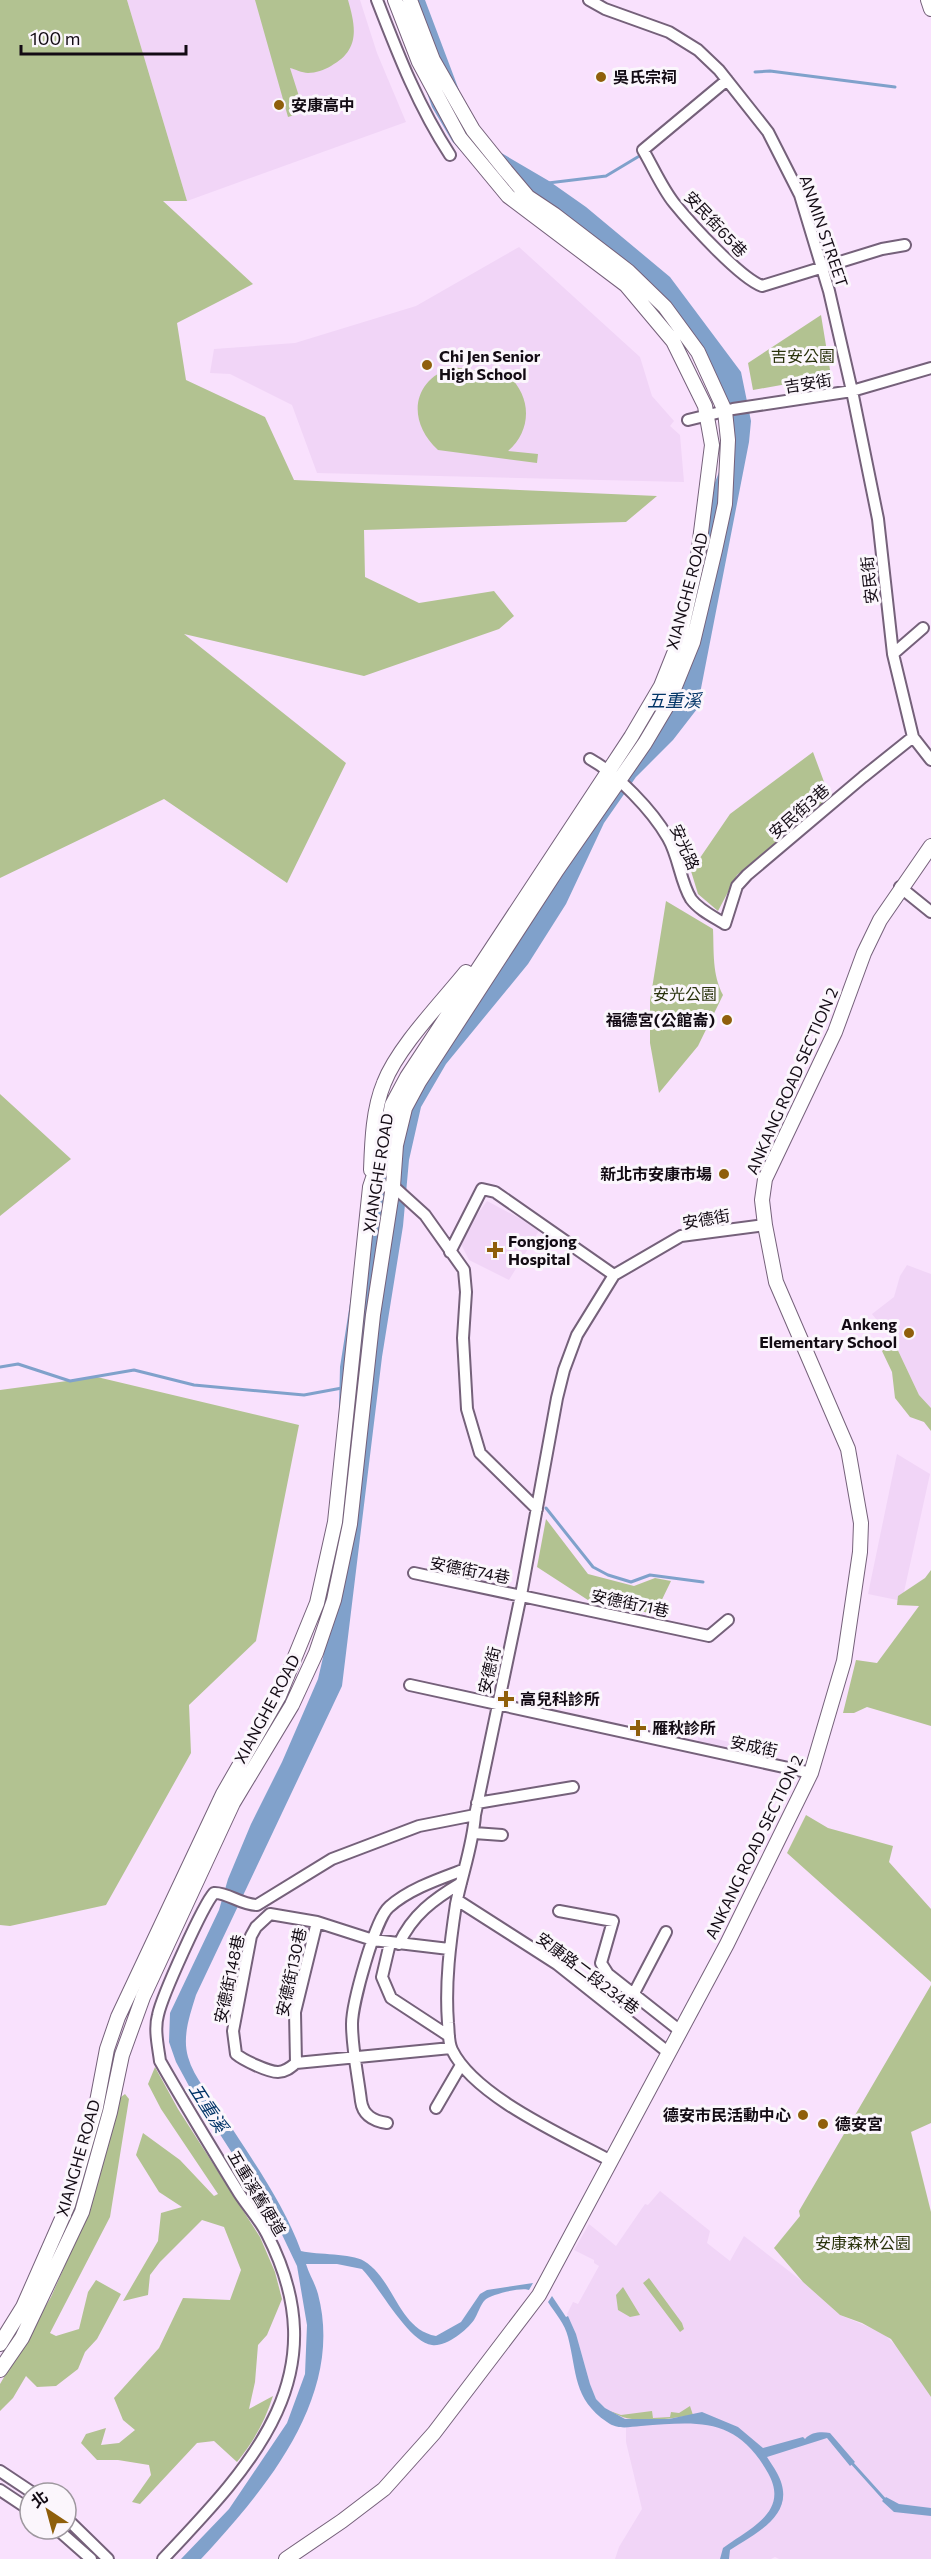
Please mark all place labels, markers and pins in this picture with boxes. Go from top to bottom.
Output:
place label: 吳氏宗祠 [613,67,677,86]
marker: 吳氏宗祠 [594,70,608,84]
place label: 安康高中 [291,95,355,114]
marker: 安康高中 [272,98,286,112]
place label: Chi Jen Senior High School [439,346,541,383]
marker: Chi Jen Senior High School [420,358,434,372]
place label: 福德宮(公館崙) [606,1010,715,1029]
marker: 福德宮(公館崙) [720,1013,734,1027]
place label: 新北市安康市場 [600,1164,712,1183]
marker: 新北市安康市場 [717,1167,731,1181]
place label: Fongjong Hospital [508,1231,577,1268]
marker: Fongjong Hospital [486,1241,504,1259]
place label: Ankeng Elementary School [759,1314,897,1351]
marker: Ankeng Elementary School [902,1326,916,1340]
place label: 高兒科診所 [520,1689,600,1708]
marker: 高兒科診所 [497,1690,515,1708]
place label: 雁秋診所 [652,1718,716,1737]
marker: 雁秋診所 [629,1719,647,1737]
place label: 德安市民活動中心 [663,2105,791,2124]
marker: 德安市民活動中心 [796,2108,810,2122]
place label: 德安宮 [835,2114,883,2133]
marker: 德安宮 [816,2117,830,2131]

